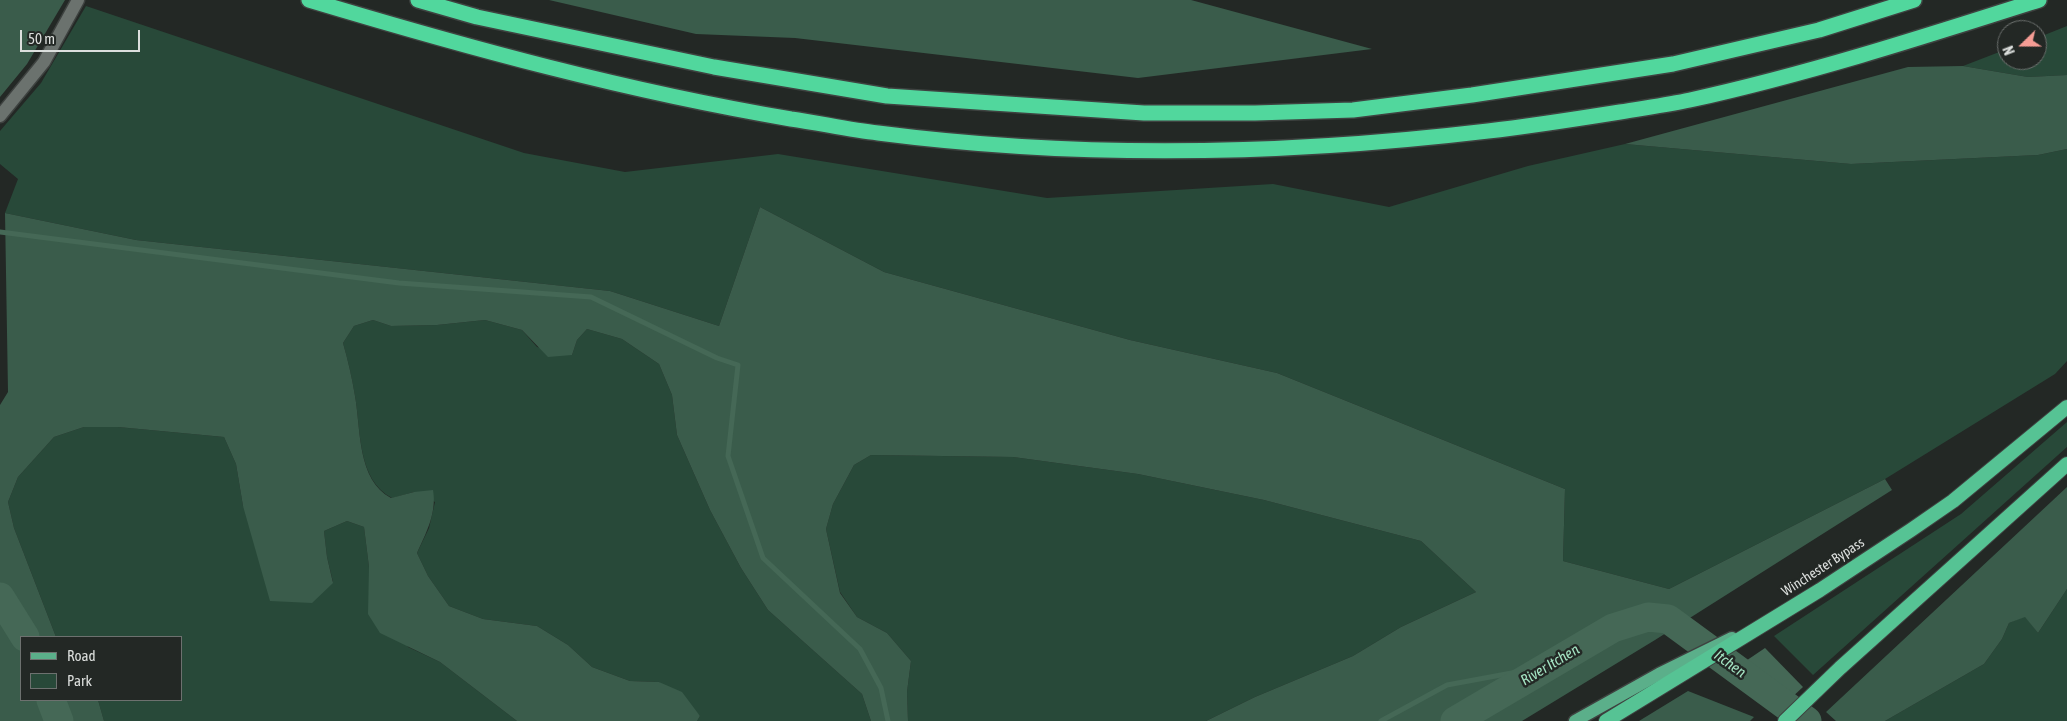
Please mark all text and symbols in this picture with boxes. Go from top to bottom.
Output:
scale bar [22,20,142,52]
north arrow [1997,20,2047,70]
text: 50 m [28,30,55,47]
text: N [2000,43,2018,57]
street label: Winchester Bypass [1779,534,1867,600]
legend [20,636,182,701]
water label: River Itchen [1517,641,1583,689]
water label: Itchen [1711,646,1749,682]
text: Road [67,647,96,664]
text: Park [67,672,92,689]

